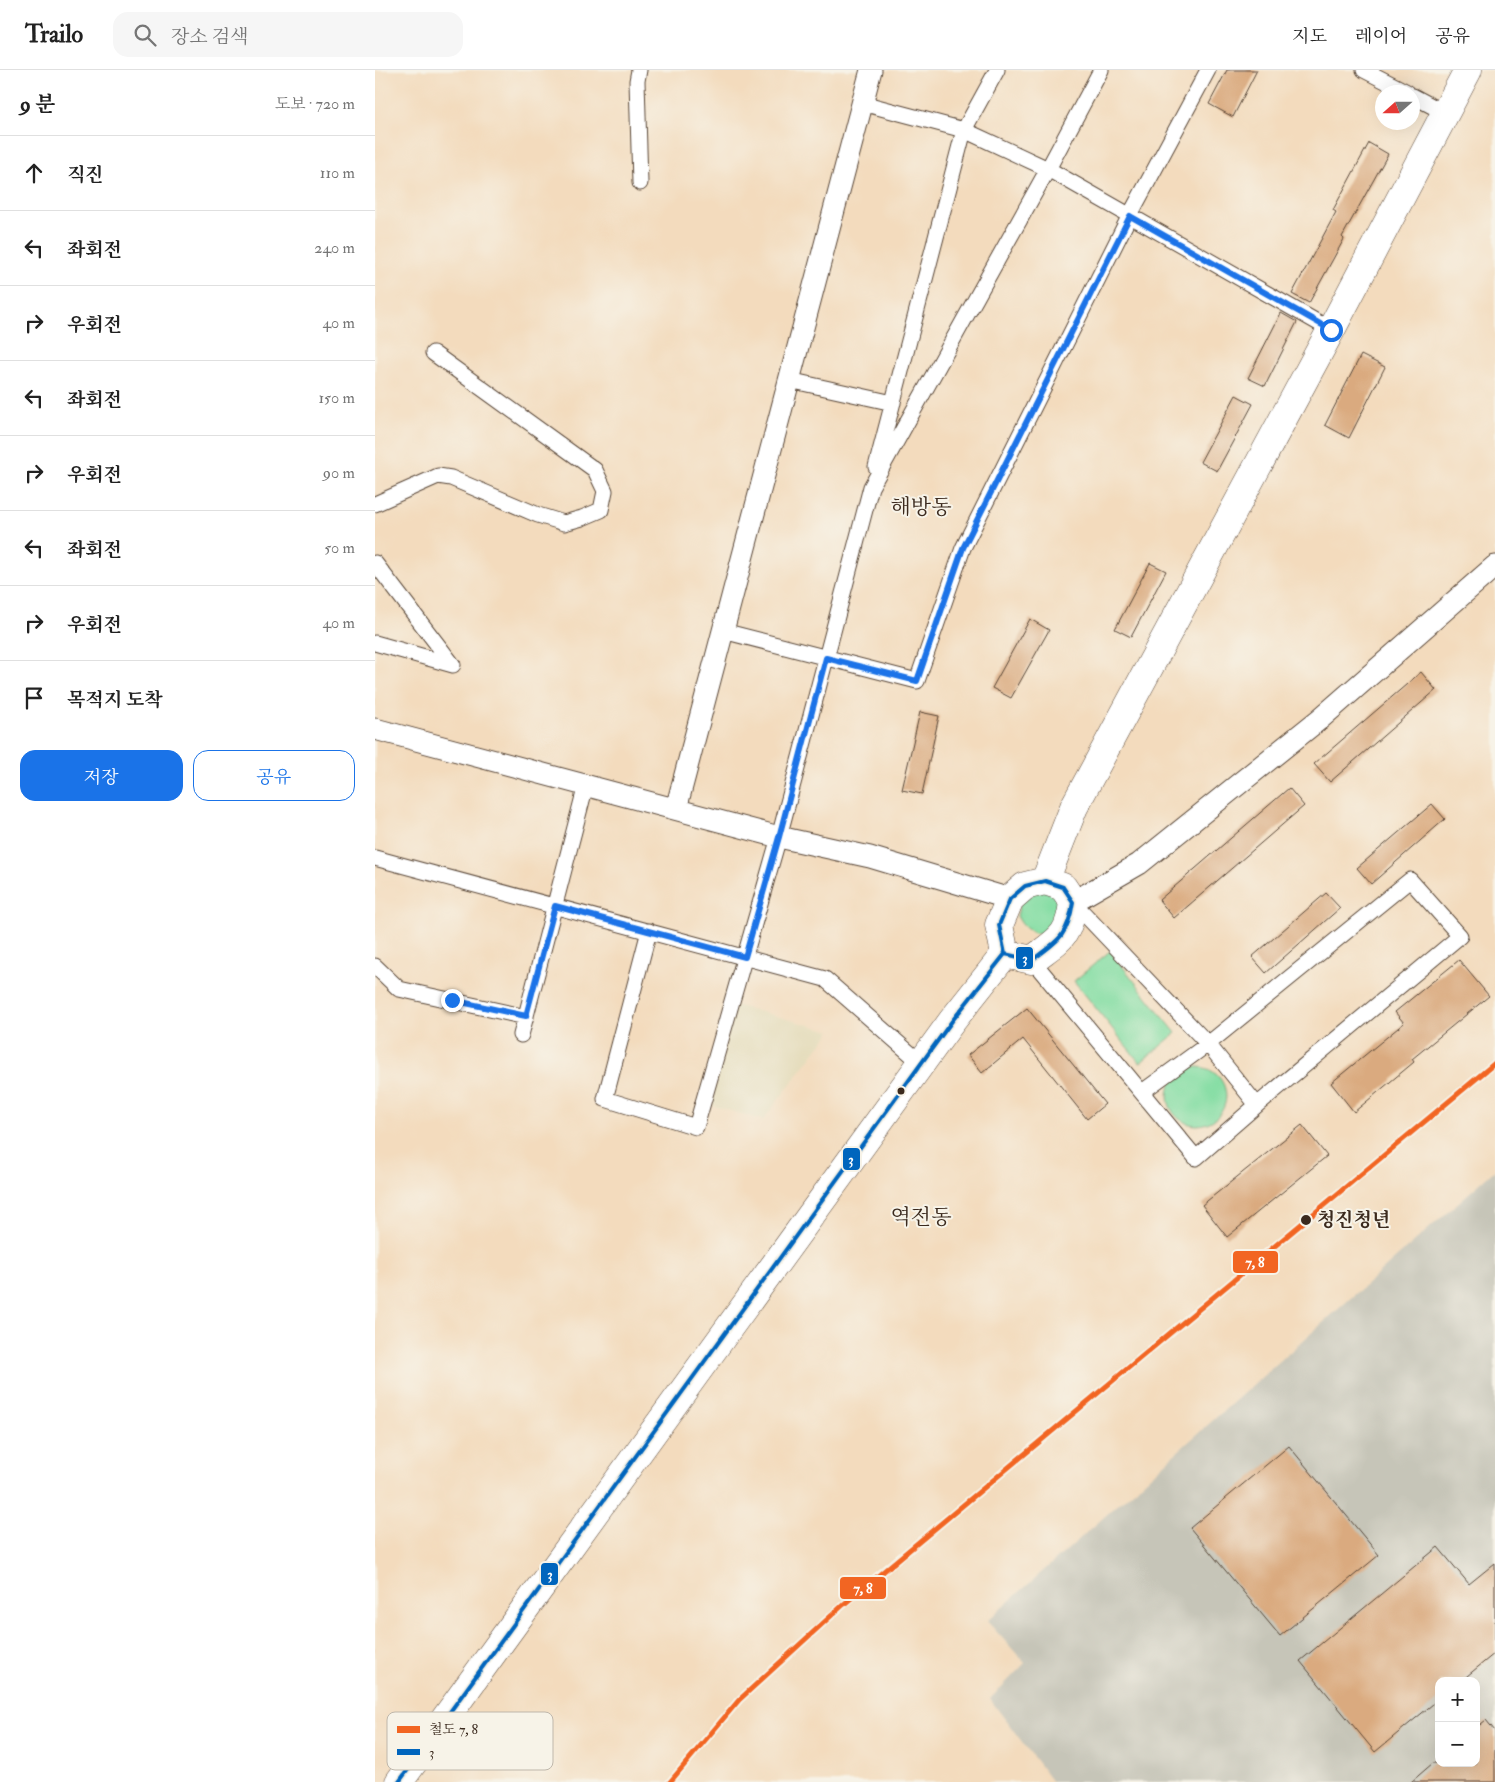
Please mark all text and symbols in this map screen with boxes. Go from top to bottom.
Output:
search box [113,12,463,57]
text: Trailo [25,19,83,50]
icon: search [131,21,159,49]
text: 장소 검색 [171,25,248,49]
text: 지도 [1292,25,1327,48]
text: 레이어 [1355,25,1407,48]
text: 공유 [1435,25,1470,48]
north arrow [1375,85,1420,130]
text: 9 분 [20,91,55,118]
text: 도보 · 720 m [275,94,355,114]
icon: ahead [20,159,48,187]
text: 직진 [67,163,104,187]
text: 110 m [320,163,355,183]
icon: left [20,234,48,262]
text: 좌회전 [67,238,122,262]
text: 240 m [314,238,355,258]
icon: right [20,309,48,337]
text: 우회전 [67,313,122,337]
text: 40 m [322,313,355,333]
route start [1320,319,1343,342]
icon: left [20,384,48,412]
text: 좌회전 [67,388,122,412]
text: 150 m [318,388,355,408]
icon: right [20,459,48,487]
text: 우회전 [67,463,122,487]
text: 90 m [323,463,355,483]
district label: 해방동 [891,494,951,521]
icon: left [20,534,48,562]
text: 좌회전 [67,538,122,562]
text: 50 m [324,538,355,558]
icon: right [20,609,48,637]
text: 우회전 [67,613,122,637]
text: 40 m [322,613,355,633]
icon: arrive [20,684,48,712]
text: 목적지 도착 [67,688,163,712]
button: 저장 [20,750,183,801]
button: 공유 [193,750,355,801]
line badge: 3 [1015,946,1034,970]
text: 3 [1022,950,1028,967]
route end [441,989,464,1012]
unlabelled marker [896,1086,906,1096]
line badge: 3 [842,1147,861,1171]
text: 3 [848,1151,854,1168]
district label: 역전동 [891,1204,951,1231]
place label: 청진청년 [1317,1208,1390,1232]
marker: 청진청년 [1299,1213,1313,1227]
line badge: 7, 8 [1232,1250,1279,1274]
text: 7, 8 [1246,1254,1265,1271]
line badge: 3 [540,1562,559,1586]
text: 3 [547,1566,553,1583]
line badge: 7, 8 [839,1576,887,1600]
text: 7, 8 [854,1580,873,1597]
map controls [1435,1677,1480,1767]
button: + [1435,1677,1480,1722]
legend [387,1712,553,1770]
text: 철도 7, 8 [429,1721,478,1738]
button: − [1435,1722,1480,1767]
text: 3 [429,1744,434,1761]

